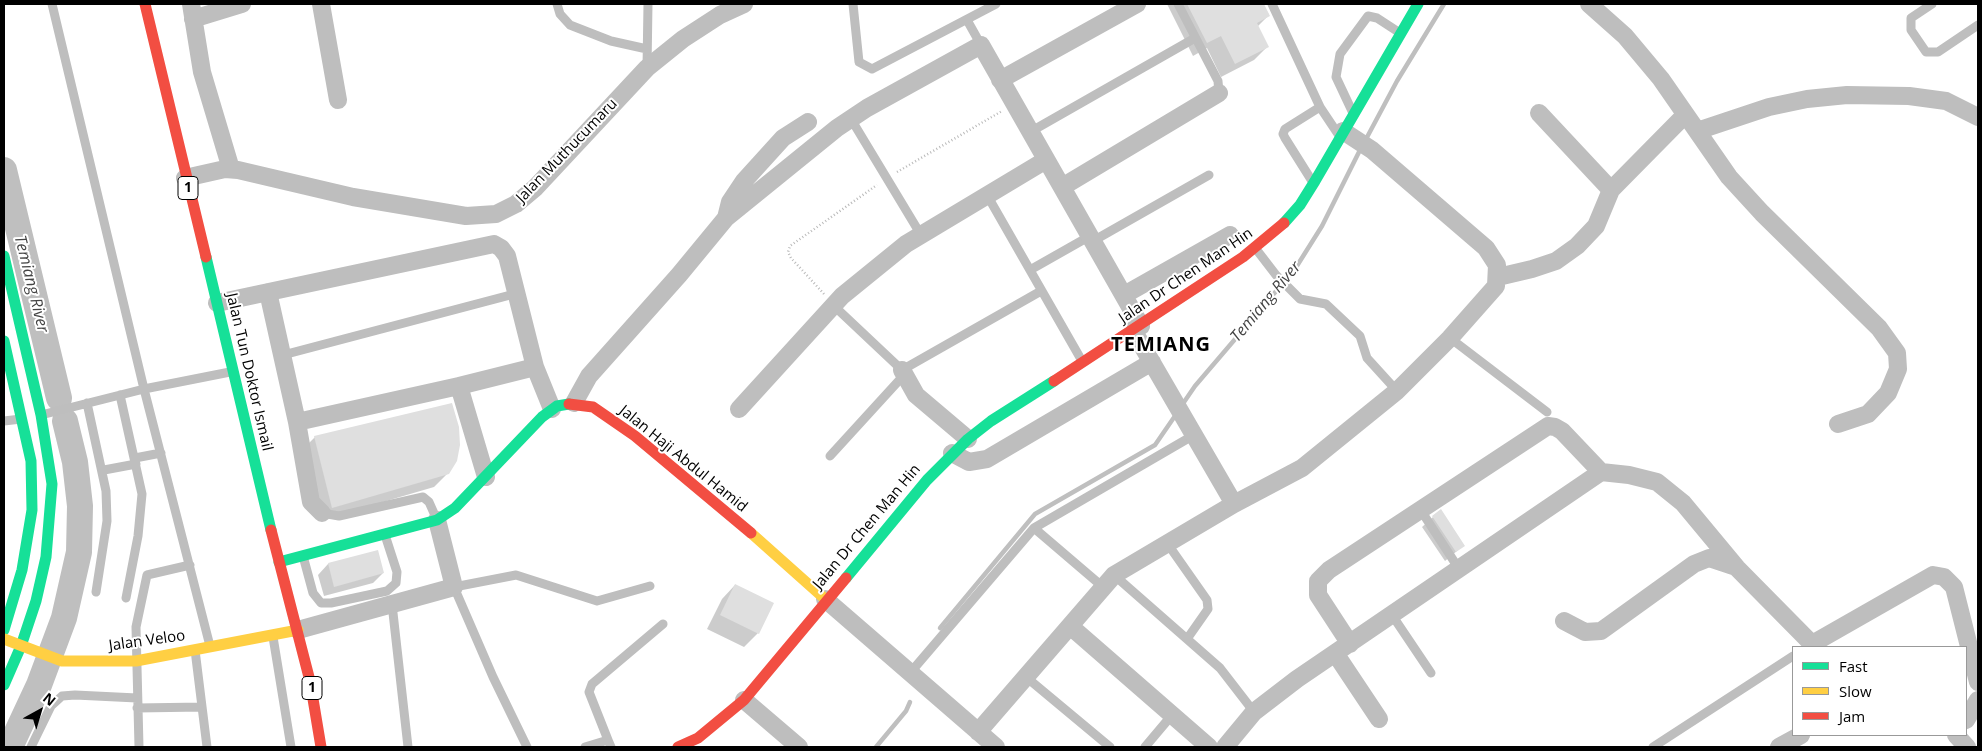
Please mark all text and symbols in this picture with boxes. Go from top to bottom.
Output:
street label: Jalan Muthucumaru [513,95,621,207]
road number: 1 [178,177,198,200]
street label: Jalan Dr Chen Man Hin [1116,224,1256,328]
water label: Temiang River [10,233,52,335]
water label: Temiang River [1227,258,1305,346]
street label: Jalan Tun Doktor Ismail [222,291,276,453]
district label: TEMIANG [1110,333,1212,357]
street label: Jalan Haji Abdul Hamid [615,402,751,516]
street label: Jalan Dr Chen Man Hin [809,461,925,593]
street label: Jalan Veloo [108,627,186,655]
legend [1792,646,1967,736]
text: Fast [1839,656,1868,676]
road number: 1 [302,676,322,700]
text: Slow [1839,681,1872,701]
north arrow [15,686,65,736]
text: N [39,688,60,710]
text: Jam [1839,706,1865,726]

